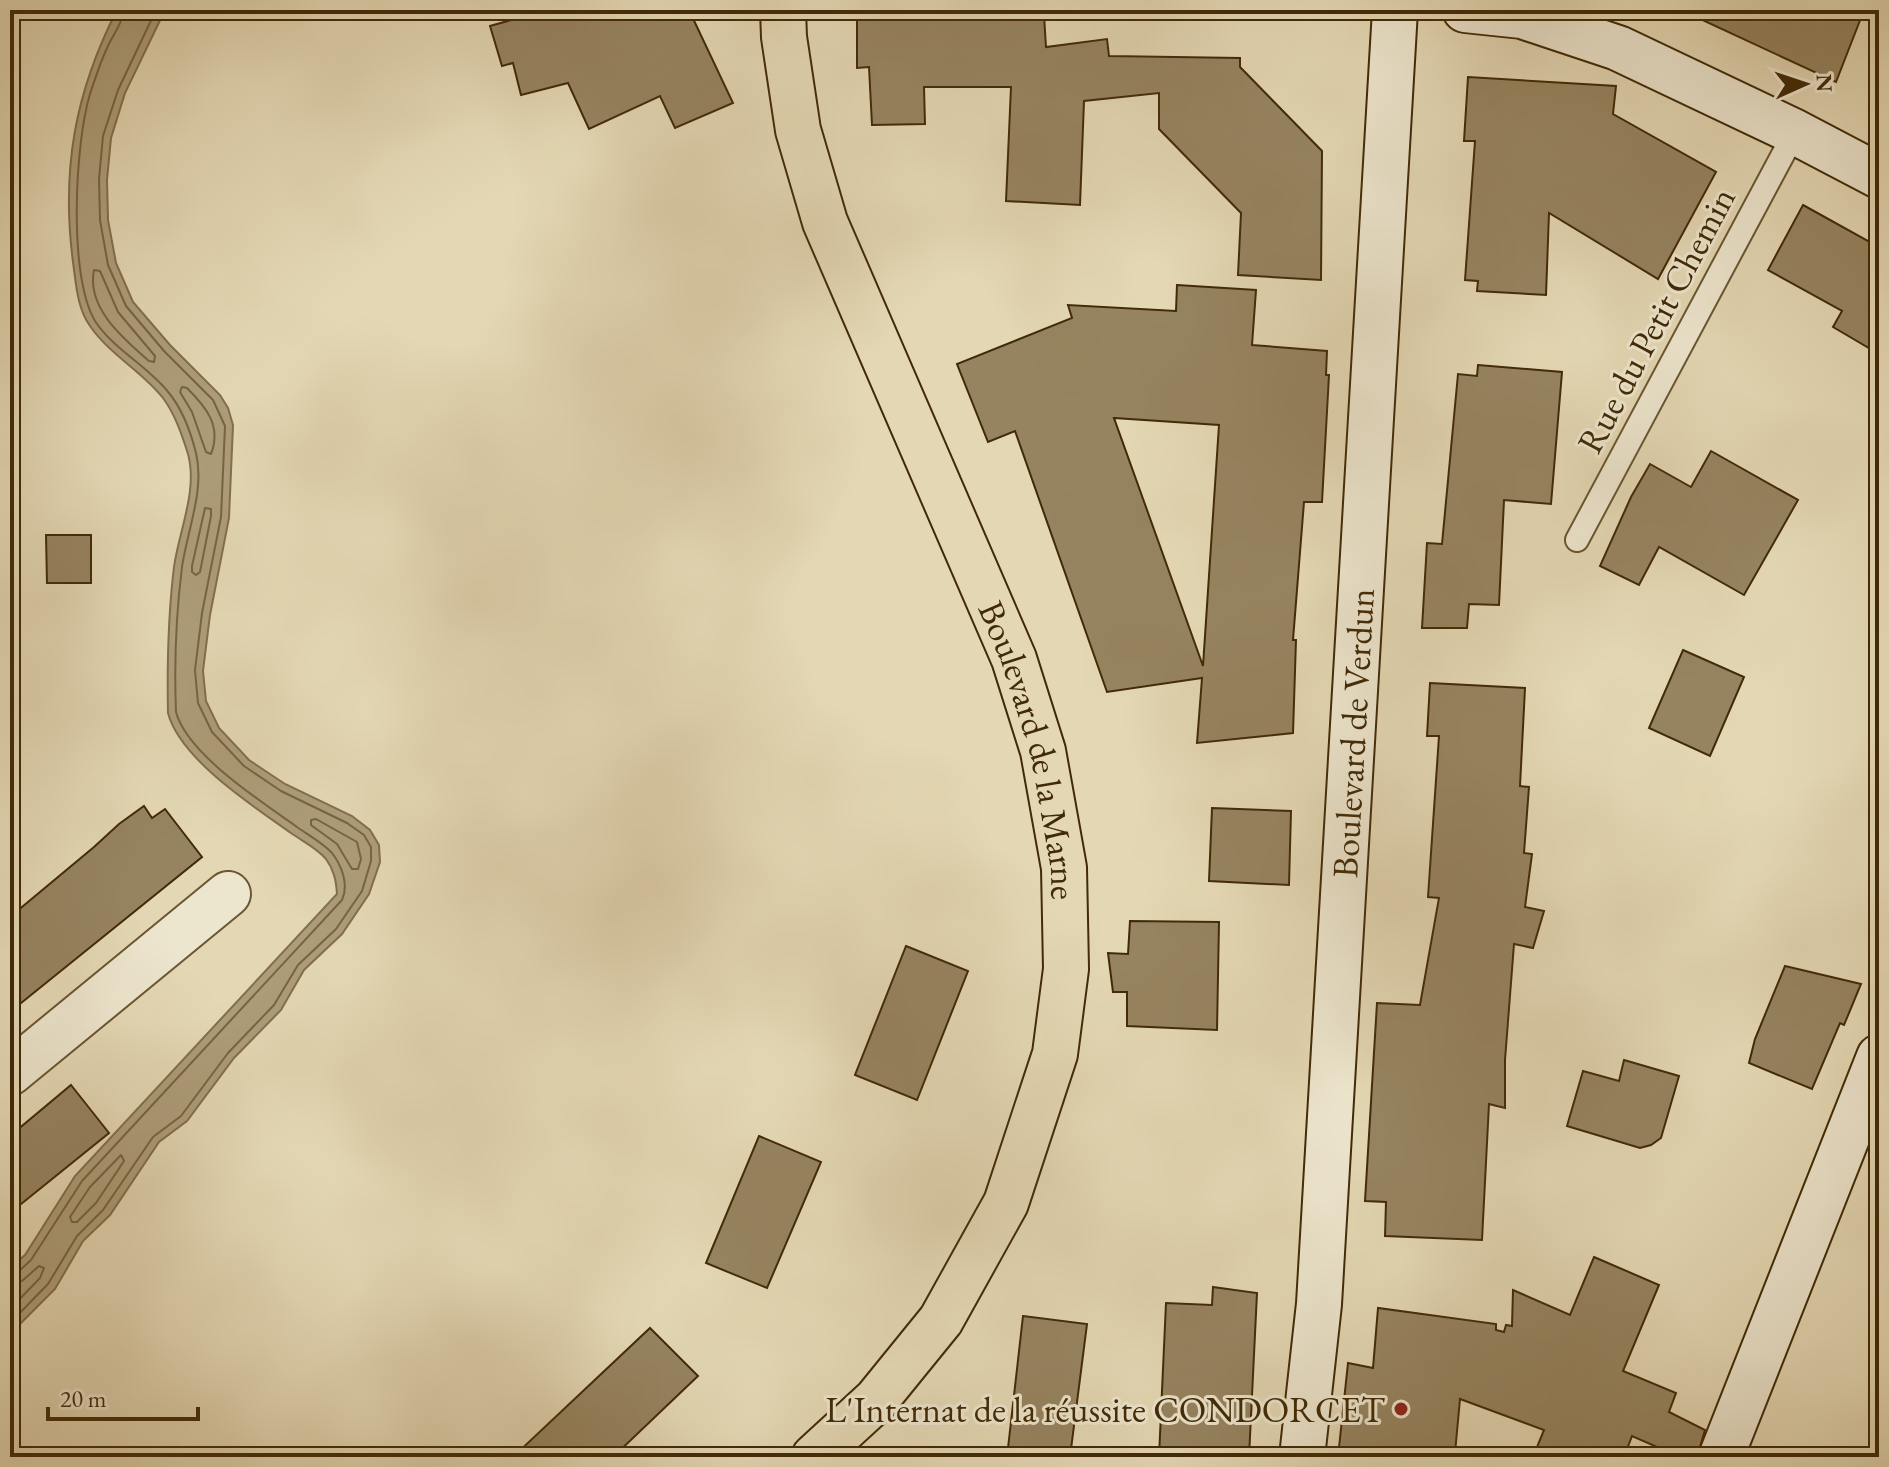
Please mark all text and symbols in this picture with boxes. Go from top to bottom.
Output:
north arrow [1765,44,1845,124]
text: N [1810,73,1839,93]
street label: Rue du Petit Chemin [1566,179,1746,461]
street label: Boulevard de Verdun [1321,587,1385,879]
street label: Boulevard de la Marne [968,593,1088,900]
scale bar [48,1371,198,1421]
text: 20 m [60,1383,107,1414]
place label: L'Internat de la réussite CONDORCET [825,1386,1386,1433]
marker: L'Internat de la réussite CONDORCET [1392,1400,1410,1418]

